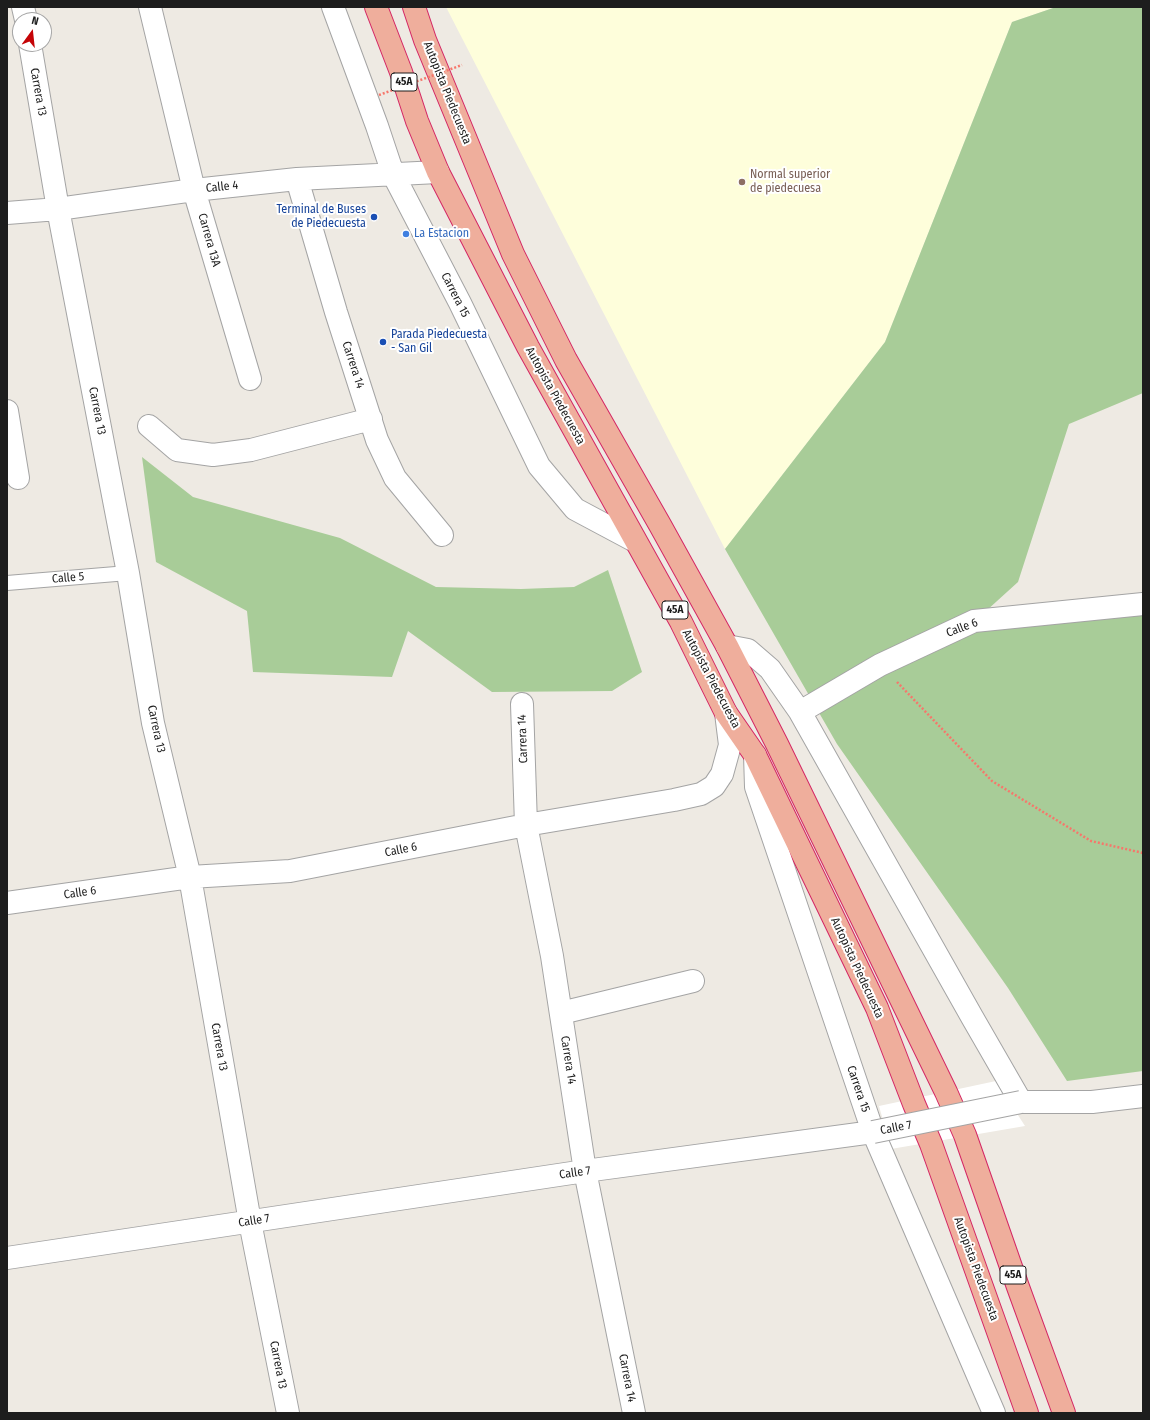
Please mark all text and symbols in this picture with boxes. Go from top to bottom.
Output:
north arrow [12,12,52,52]
text: N [30,14,40,28]
street label: Autopista Piedecuesta [420,40,474,146]
street label: Carrera 13 [27,67,49,117]
road number: 45A [391,73,417,91]
place label: Normal superior de piedecuesa [750,168,830,196]
marker: Normal superior de piedecuesa [737,177,747,187]
street label: Calle 4 [205,178,239,196]
place label: Terminal de Buses de Piedecuesta [276,203,366,231]
street label: Carrera 13A [195,212,223,268]
marker: Terminal de Buses de Piedecuesta [369,212,379,222]
place label: La Estacion [414,227,469,241]
marker: La Estacion [401,229,411,239]
street label: Carrera 15 [438,270,472,320]
place label: Parada Piedecuesta - San Gil [391,328,487,356]
marker: Parada Piedecuesta - San Gil [378,337,388,347]
street label: Carrera 14 [339,340,367,390]
street label: Autopista Piedecuesta [522,345,588,447]
street label: Carrera 13 [85,386,109,436]
street label: Calle 5 [51,569,85,587]
road number: 45A [662,601,688,619]
street label: Calle 6 [944,615,980,641]
street label: Autopista Piedecuesta [679,627,743,731]
street label: Carrera 13 [144,704,168,754]
street label: Carrera 14 [515,714,531,764]
street label: Calle 6 [384,840,418,860]
street label: Calle 6 [63,884,97,902]
street label: Autopista Piedecuesta [827,915,887,1021]
street label: Carrera 13 [208,1022,230,1072]
street label: Carrera 14 [557,1035,579,1085]
street label: Carrera 15 [843,1064,873,1114]
street label: Calle 7 [879,1118,913,1138]
street label: Calle 7 [558,1164,592,1182]
street label: Calle 7 [237,1211,271,1231]
street label: Autopista Piedecuesta [951,1215,1001,1323]
road number: 45A [1000,1266,1026,1284]
street label: Carrera 13 [266,1340,290,1390]
street label: Carrera 14 [615,1353,639,1403]

